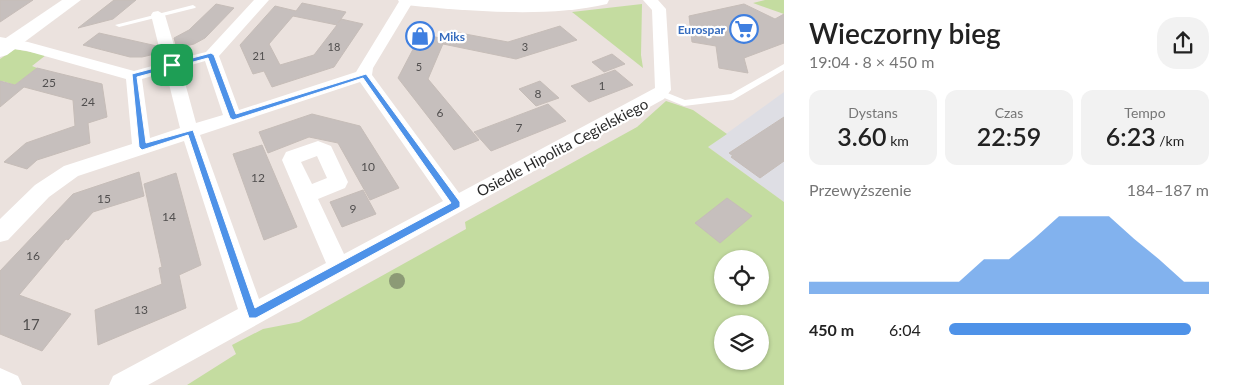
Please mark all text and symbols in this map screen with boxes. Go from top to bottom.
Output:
supermarket icon: Eurospar [729,14,759,44]
text: Wieczorny bieg [809,16,1001,50]
button: share [1157,17,1209,69]
shop icon: Miks [405,21,435,51]
place label: Eurospar [678,22,726,37]
place label: Miks [439,29,465,44]
house number: 18 [328,40,340,53]
house number: 3 [522,40,528,53]
pin [151,44,193,86]
house number: 21 [253,49,265,62]
icon: arrive [158,51,186,79]
text: 19:04 · 8 × 450 m [809,52,934,71]
house number: 5 [416,60,422,73]
house number: 25 [42,75,56,90]
house number: 1 [599,78,606,93]
house number: 8 [535,86,542,101]
house number: 24 [81,94,95,109]
street label: Osiedle Hipolita Cegielskiego [473,94,651,200]
text: Dystans [848,104,898,121]
text: Czas [995,104,1023,121]
text: Tempo [1124,104,1166,121]
house number: 6 [437,105,444,120]
house number: 7 [516,120,523,135]
text: 3.60 [837,121,887,151]
text: 22:59 [977,121,1041,151]
text: 6:23 [1106,121,1156,151]
text: km [887,132,909,149]
text: /km [1156,132,1184,149]
house number: 10 [361,159,375,174]
house number: 12 [251,170,265,185]
text: Przewyższenie [809,180,911,199]
text: 184–187 m [1127,180,1209,199]
house number: 15 [97,191,111,206]
house number: 9 [350,201,357,216]
house number: 14 [162,209,176,224]
house number: 16 [26,248,40,263]
map controls [714,250,769,370]
button: locate [714,250,769,305]
house number: 13 [134,302,148,317]
house number: 17 [22,315,40,333]
button: layers [714,315,769,370]
text: 450 m [809,320,854,339]
text: 6:04 [889,320,921,339]

